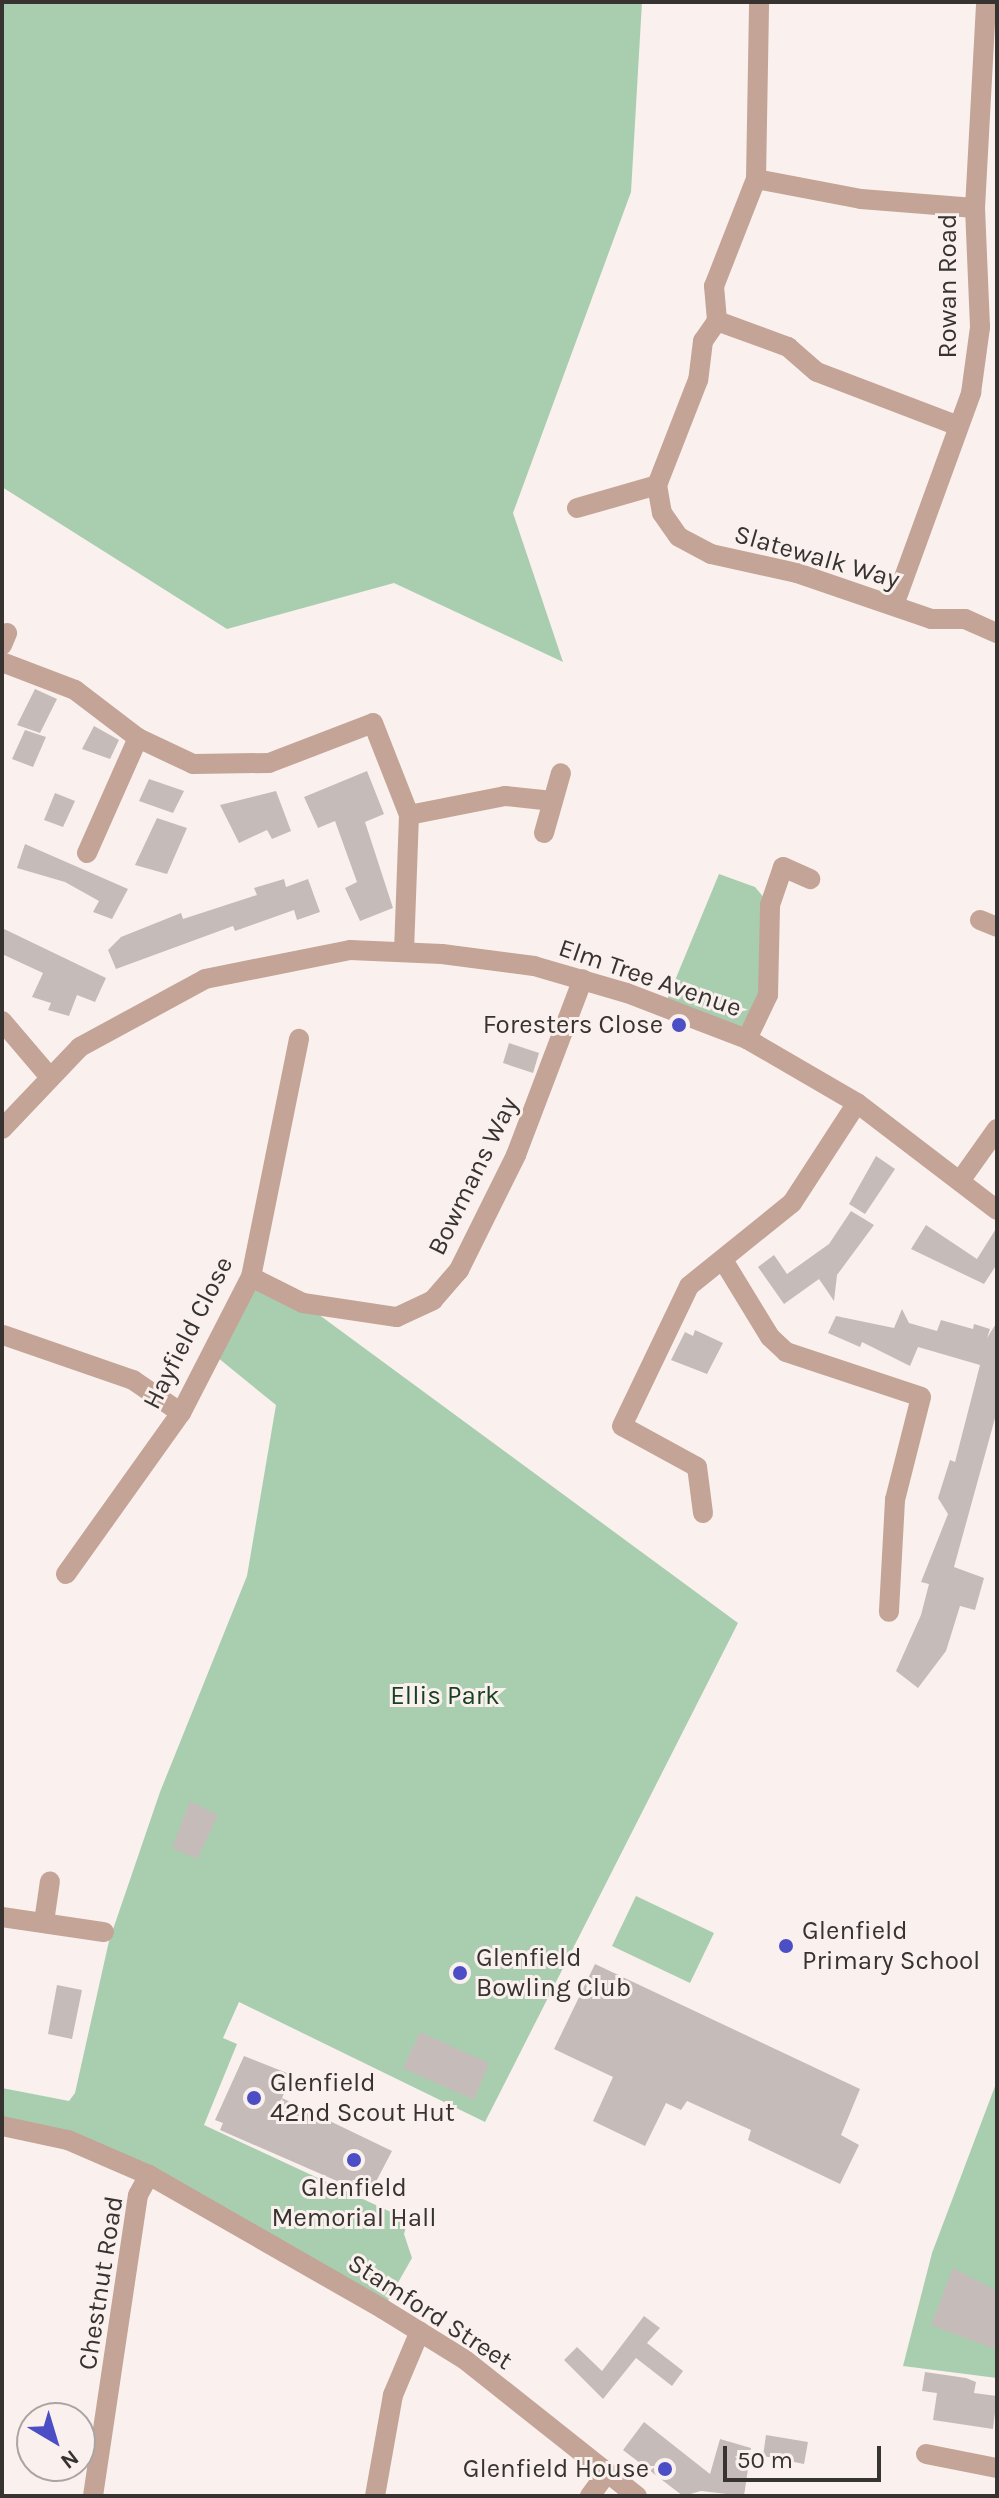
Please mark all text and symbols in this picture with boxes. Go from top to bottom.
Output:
street label: Rowan Road [932,213,964,359]
street label: Slatewalk Way [731,519,903,595]
street label: Elm Tree Avenue [554,932,746,1024]
place label: Foresters Close [483,1009,663,1041]
marker: Foresters Close [670,1016,688,1034]
street label: Bowmans Way [421,1092,525,1260]
street label: Hayfield Close [136,1251,240,1415]
park label: Ellis Park [390,1680,500,1712]
place label: Glenfield Primary School [802,1915,980,1976]
marker: Glenfield Primary School [777,1937,795,1955]
place label: Glenfield Bowling Club [476,1942,631,2004]
marker: Glenfield Bowling Club [451,1964,469,1982]
place label: Glenfield 42nd Scout Hut [270,2067,455,2128]
marker: Glenfield 42nd Scout Hut [245,2089,263,2107]
marker: Glenfield Memorial Hall [345,2151,363,2169]
place label: Glenfield Memorial Hall [271,2172,437,2234]
street label: Chestnut Road [72,2194,130,2372]
street label: Stamford Street [342,2247,518,2377]
north arrow [16,2402,96,2482]
scale bar [727,2430,885,2480]
text: N [55,2444,84,2474]
text: 50 m [737,2446,793,2474]
place label: Glenfield House [463,2453,649,2485]
marker: Glenfield House [656,2460,674,2478]

